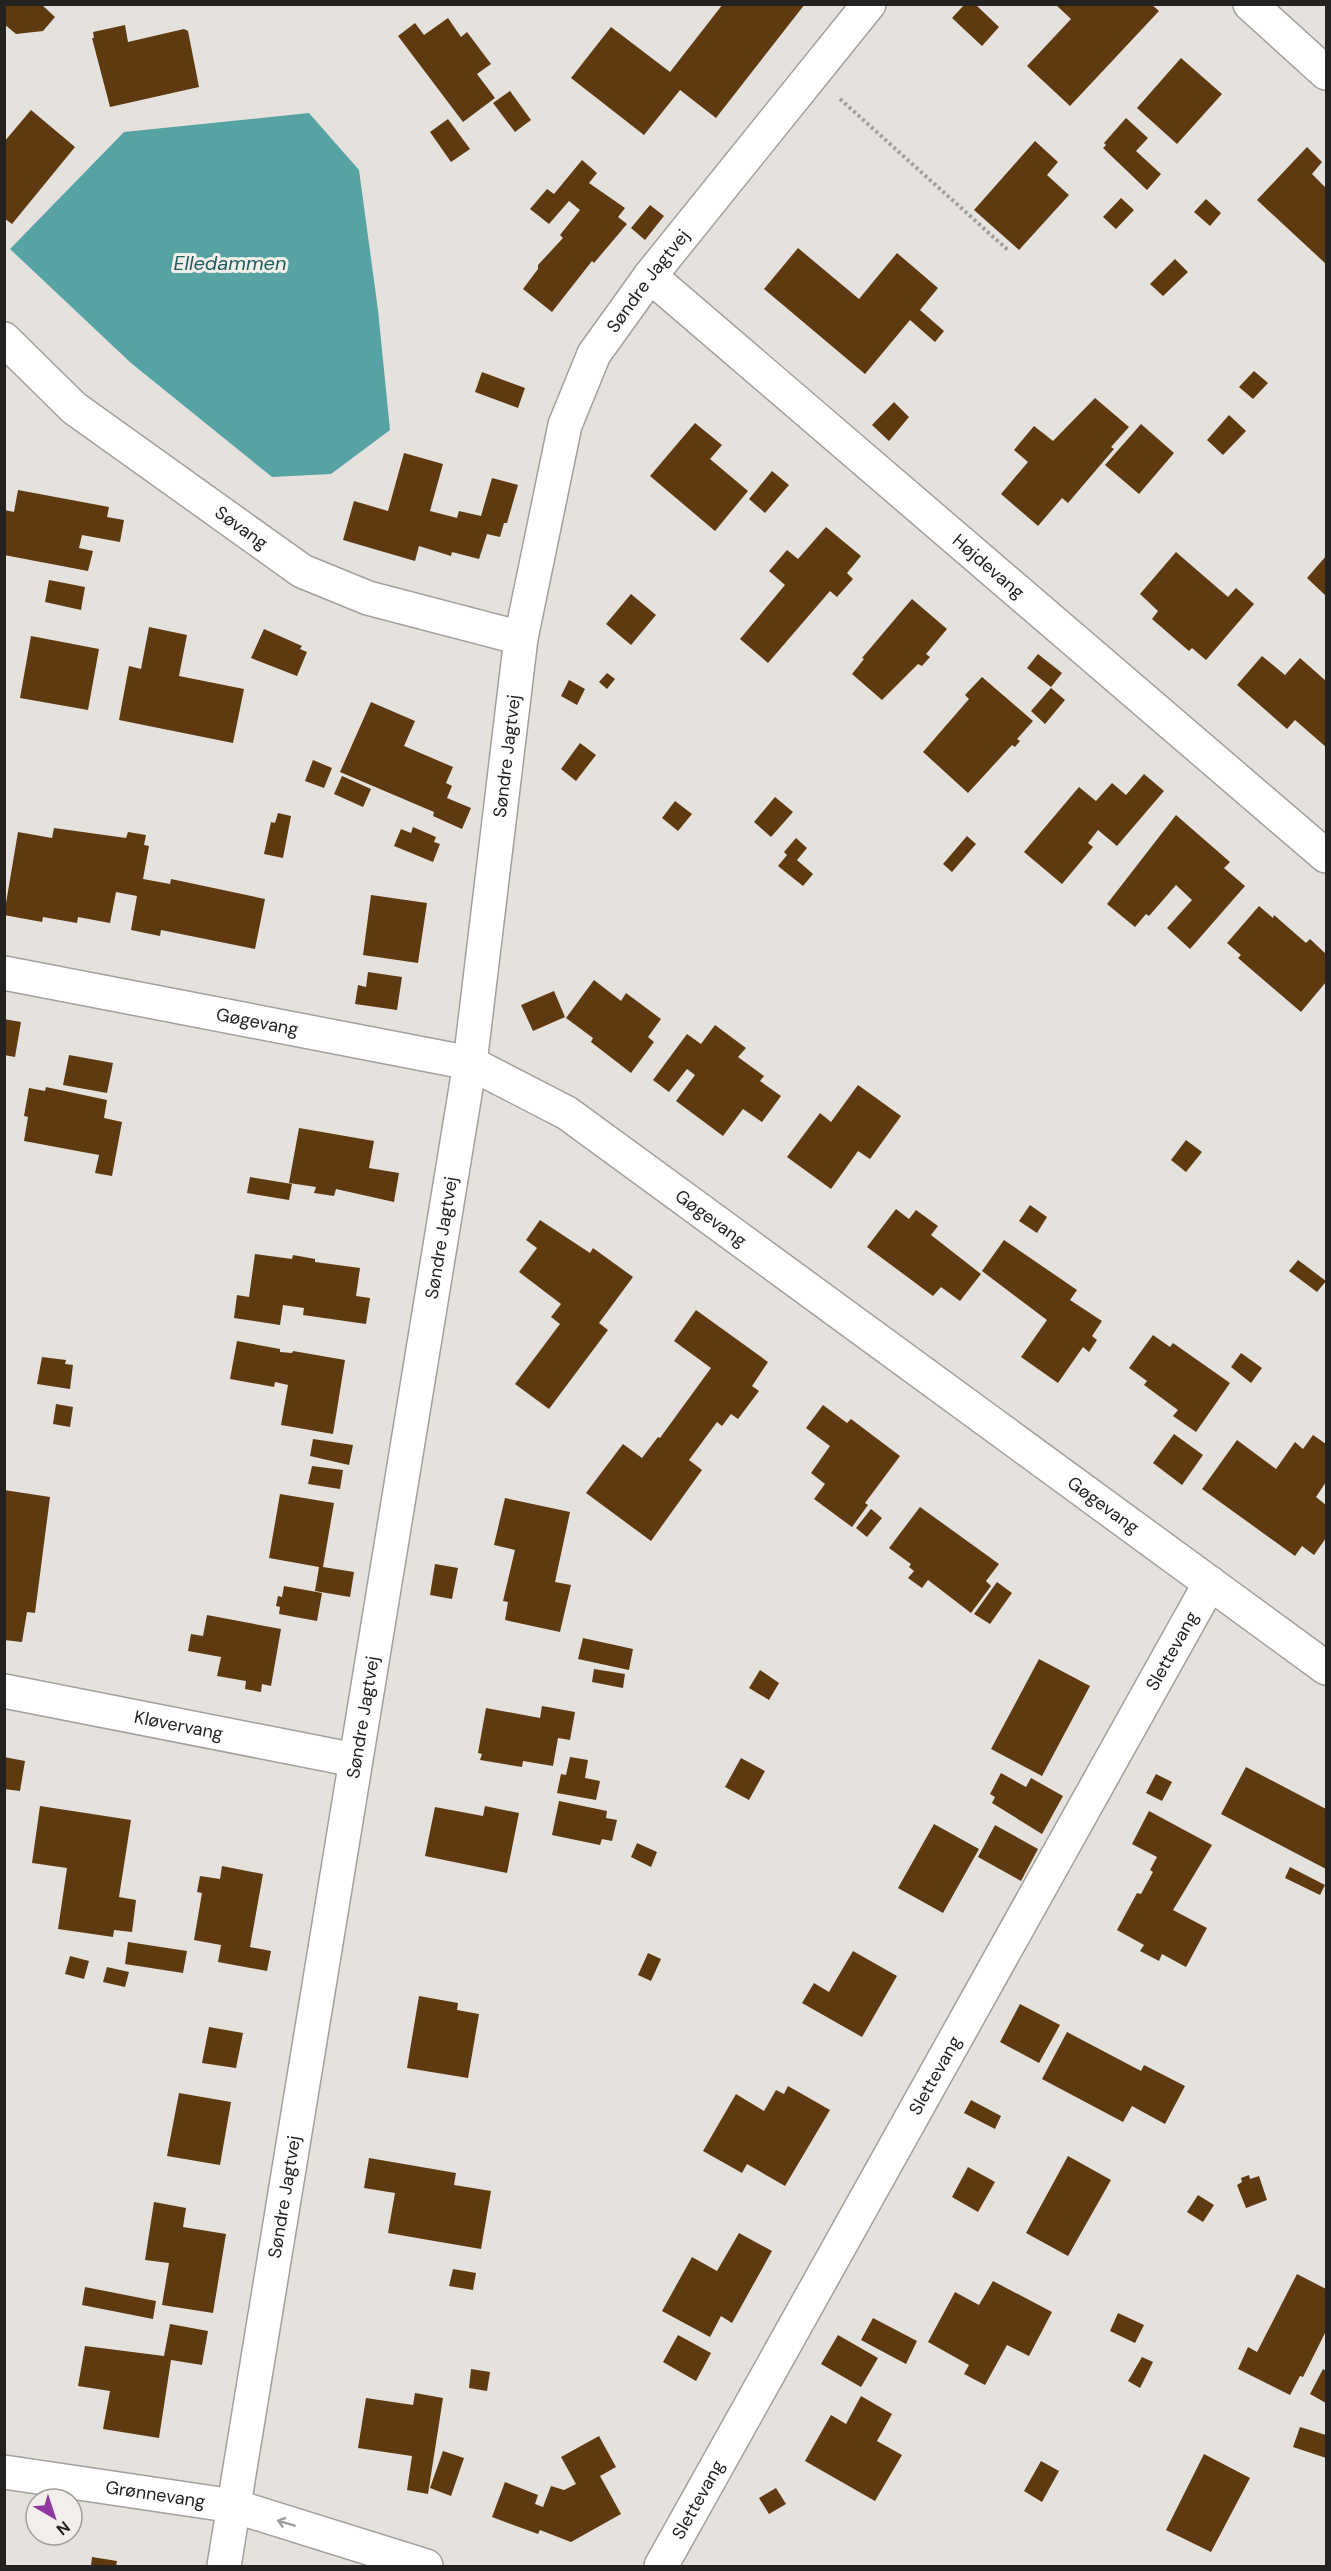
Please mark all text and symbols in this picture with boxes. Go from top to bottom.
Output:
street label: Søndre Jagtvej [601,224,695,338]
water label: Elledammen [174,250,286,276]
street label: Søvang [210,500,273,555]
street label: Højdevang [947,529,1030,604]
street label: Søndre Jagtvej [488,693,526,819]
street label: Gøgevang [214,1002,300,1042]
street label: Søndre Jagtvej [420,1175,463,1301]
street label: Gøgevang [670,1184,752,1252]
street label: Gøgevang [1063,1471,1144,1539]
street label: Slettevang [1140,1607,1204,1695]
street label: Søndre Jagtvej [341,1654,385,1780]
street label: Kløvervang [132,1705,225,1746]
street label: Slettevang [903,2031,967,2119]
street label: Søndre Jagtvej [263,2134,306,2260]
street label: Slettevang [666,2456,730,2544]
street label: Grønnevang [104,2475,207,2514]
north arrow [24,2487,84,2547]
text: N [52,2516,74,2540]
one-way arrow [277,2517,296,2528]

